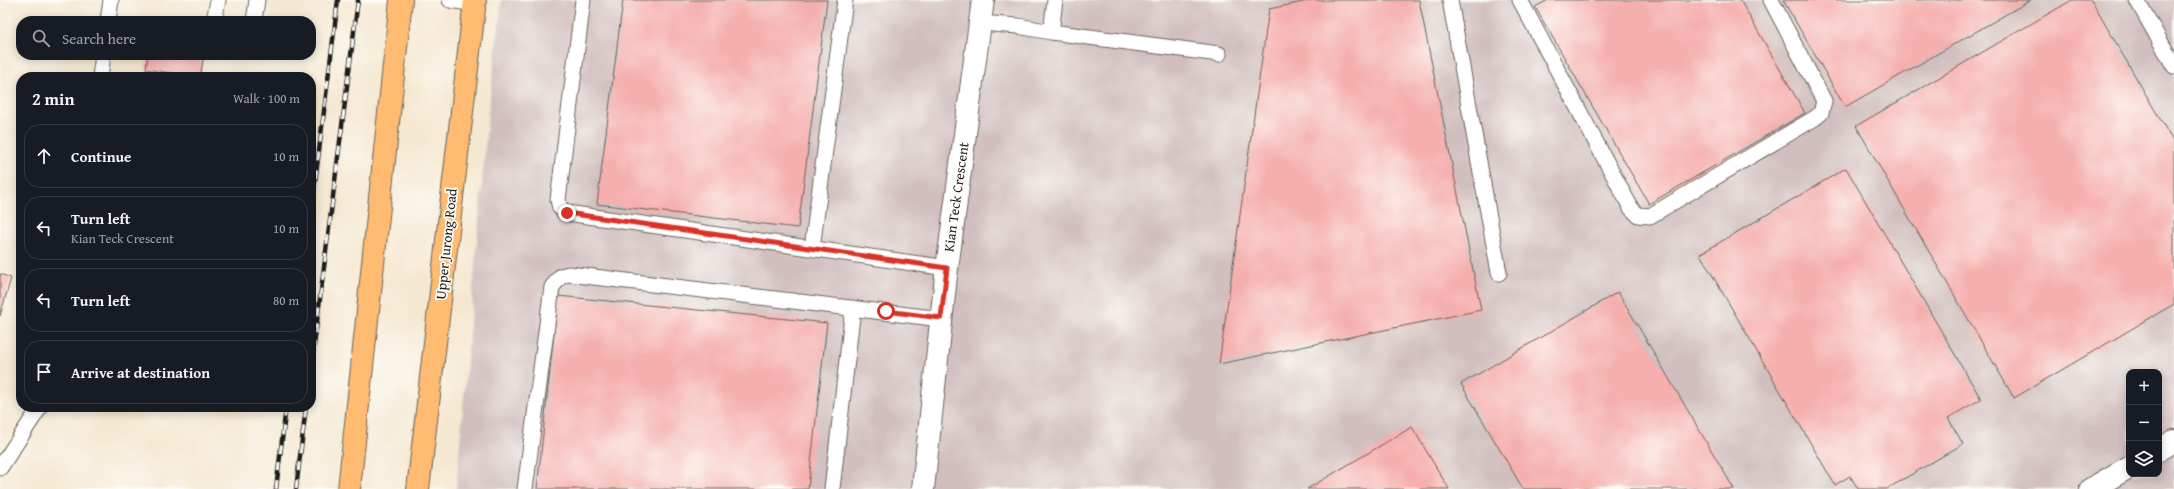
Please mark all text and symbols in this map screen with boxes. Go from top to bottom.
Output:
search box [16,16,316,60]
icon: search [30,27,52,49]
text: Search here [62,28,136,49]
text: 2 min [32,86,74,111]
text: Walk · 100 m [233,89,300,108]
street label: Kian Teck Crescent [938,141,974,253]
icon: ahead [33,145,55,167]
text: Continue [71,146,132,167]
text: 10 m [273,147,299,166]
street label: Upper Jurong Road [430,187,462,301]
route end [558,204,576,222]
text: Turn left [71,208,130,229]
icon: left [33,217,55,239]
text: 10 m [273,219,299,238]
text: Kian Teck Crescent [71,229,174,248]
icon: left [33,289,55,311]
text: Turn left [71,290,130,311]
text: 80 m [273,291,299,310]
route start [877,302,895,320]
icon: arrive [33,361,55,383]
text: Arrive at destination [71,362,210,383]
map controls [2126,369,2162,477]
button: + [2126,369,2162,405]
button: − [2126,405,2162,441]
button: layers [2126,441,2162,477]

